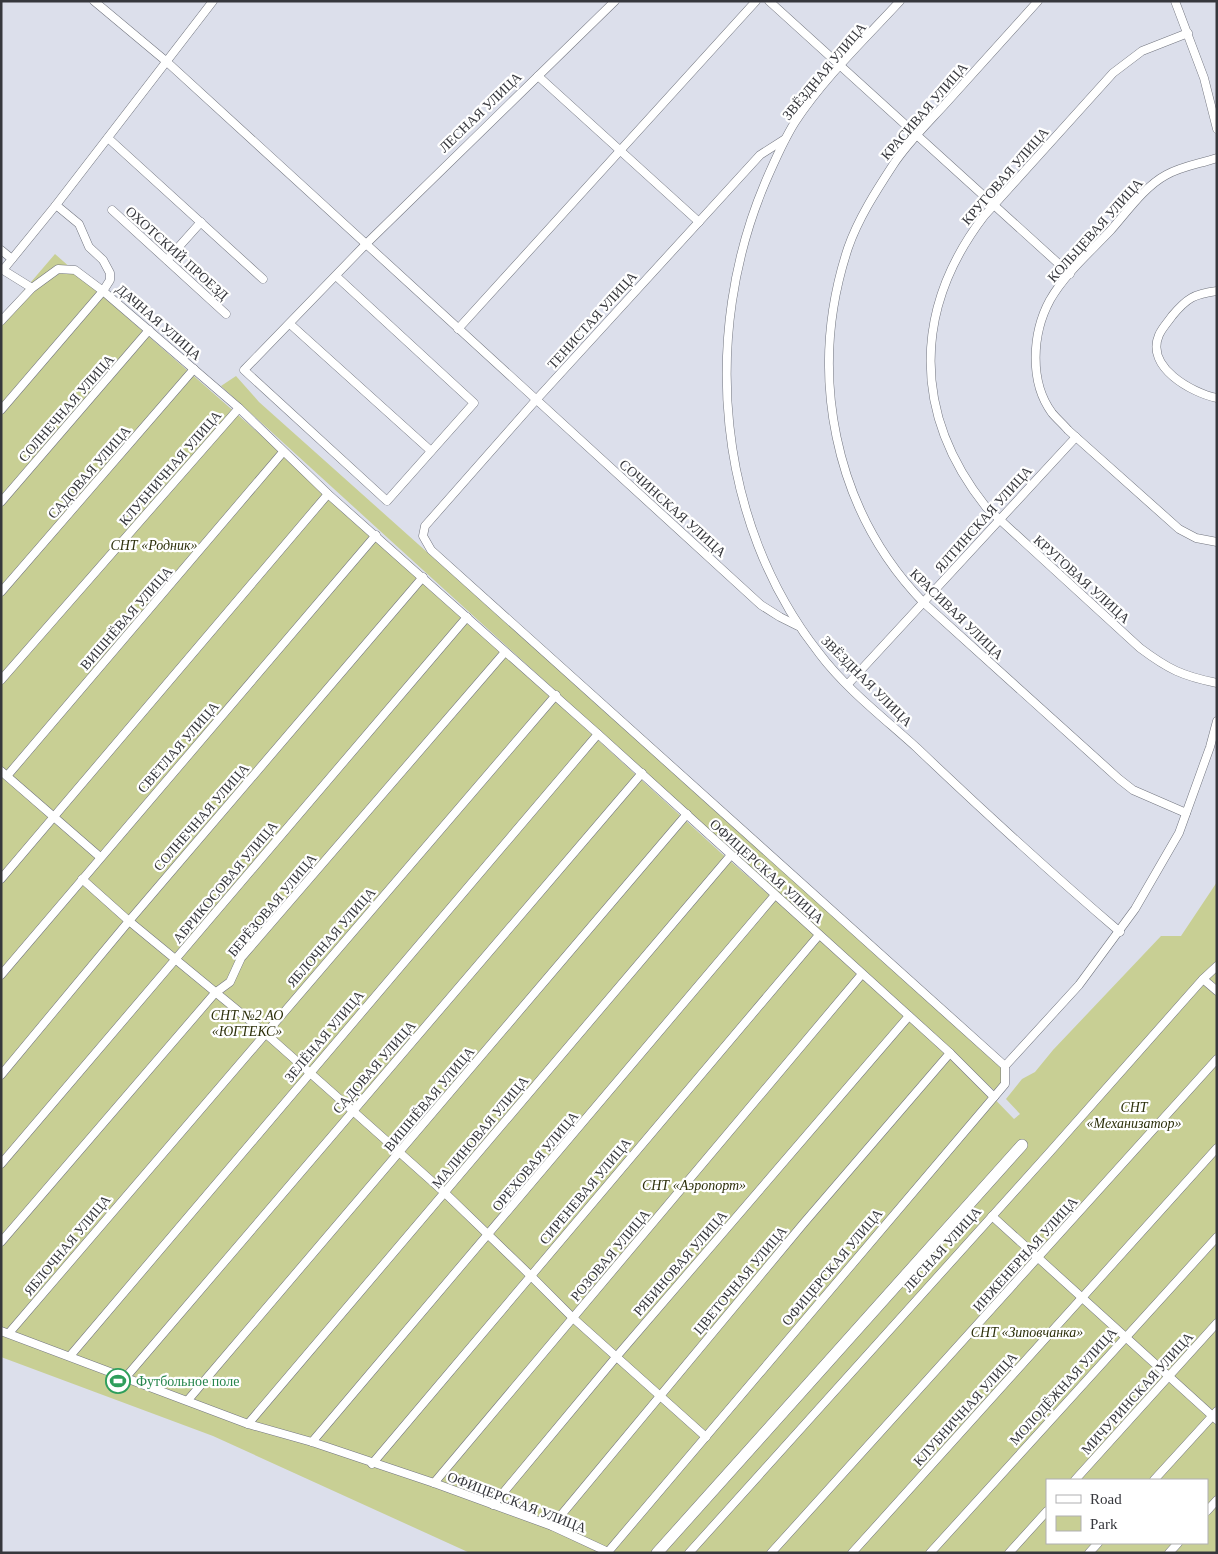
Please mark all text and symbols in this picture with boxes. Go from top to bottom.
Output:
street label: ЗВЁЗДНАЯ УЛИЦА [779,19,870,123]
street label: КРАСИВАЯ УЛИЦА [878,59,971,163]
street label: ЛЕСНАЯ УЛИЦА [436,69,525,155]
street label: КРУГОВАЯ УЛИЦА [959,124,1052,228]
street label: КОЛЬЦЕВАЯ УЛИЦА [1045,175,1146,285]
street label: ОХОТСКИЙ ПРОЕЗД [123,203,232,303]
street label: ТЕНИСТАЯ УЛИЦА [545,268,641,372]
street label: ДАЧНАЯ УЛИЦА [113,281,205,364]
street label: СОЛНЕЧНАЯ УЛИЦА [16,351,118,465]
street label: КЛУБНИЧНАЯ УЛИЦА [116,407,225,529]
street label: САДОВАЯ УЛИЦА [45,422,134,522]
street label: СОЧИНСКАЯ УЛИЦА [616,457,730,561]
street label: ЯЛТИНСКАЯ УЛИЦА [932,463,1036,575]
street label: КРУГОВАЯ УЛИЦА [1031,532,1133,627]
park label: СНТ «Родник» [110,538,198,553]
street label: ВИШНЁВАЯ УЛИЦА [77,562,176,673]
street label: КРАСИВАЯ УЛИЦА [907,566,1007,663]
street label: ЗВЁЗДНАЯ УЛИЦА [818,632,916,730]
street label: СВЕТЛАЯ УЛИЦА [135,698,223,796]
street label: СОЛНЕЧНАЯ УЛИЦА [151,760,253,874]
street label: ОФИЦЕРСКАЯ УЛИЦА [707,816,827,927]
street label: АБРИКОСОВАЯ УЛИЦА [170,818,281,946]
street label: БЕРЁЗОВАЯ УЛИЦА [224,850,320,960]
street label: ЯБЛОЧНАЯ УЛИЦА [284,884,379,990]
street label: ЗЕЛЁНАЯ УЛИЦА [281,986,368,1085]
park label: СНТ №2 АО «ЮГТЕКС» [211,1008,283,1039]
street label: САДОВАЯ УЛИЦА [330,1017,419,1117]
street label: ВИШНЁВАЯ УЛИЦА [381,1043,478,1155]
street label: МАЛИНОВАЯ УЛИЦА [429,1072,532,1192]
park label: СНТ «Механизатор» [1086,1100,1182,1131]
street label: ОРЕХОВАЯ УЛИЦА [489,1108,582,1214]
street label: СИРЕНЕВАЯ УЛИЦА [537,1134,635,1247]
park label: СНТ «Аэропорт» [642,1178,746,1193]
street label: ЯБЛОЧНАЯ УЛИЦА [21,1191,114,1299]
street label: ИНЖЕНЕРНАЯ УЛИЦА [970,1193,1081,1315]
street label: ЛЕСНАЯ УЛИЦА [900,1203,985,1295]
street label: ОФИЦЕРСКАЯ УЛИЦА [779,1205,886,1329]
street label: РОЗОВАЯ УЛИЦА [568,1206,654,1304]
street label: РЯБИНОВАЯ УЛИЦА [631,1207,731,1319]
street label: ЦВЕТОЧНАЯ УЛИЦА [691,1223,791,1337]
street label: МОЛОДЁЖНАЯ УЛИЦА [1006,1323,1121,1448]
park label: СНТ «Зиповчанка» [971,1325,1083,1340]
street label: МИЧУРИНСКАЯ УЛИЦА [1078,1328,1197,1458]
street label: КЛУБНИЧНАЯ УЛИЦА [911,1349,1021,1469]
sports icon: Футбольное поле [105,1368,131,1394]
place label: Футбольное поле [136,1374,239,1389]
street label: ОФИЦЕРСКАЯ УЛИЦА [445,1469,589,1536]
legend [1046,1479,1208,1544]
text: Road [1090,1491,1122,1507]
text: Park [1090,1516,1118,1532]

